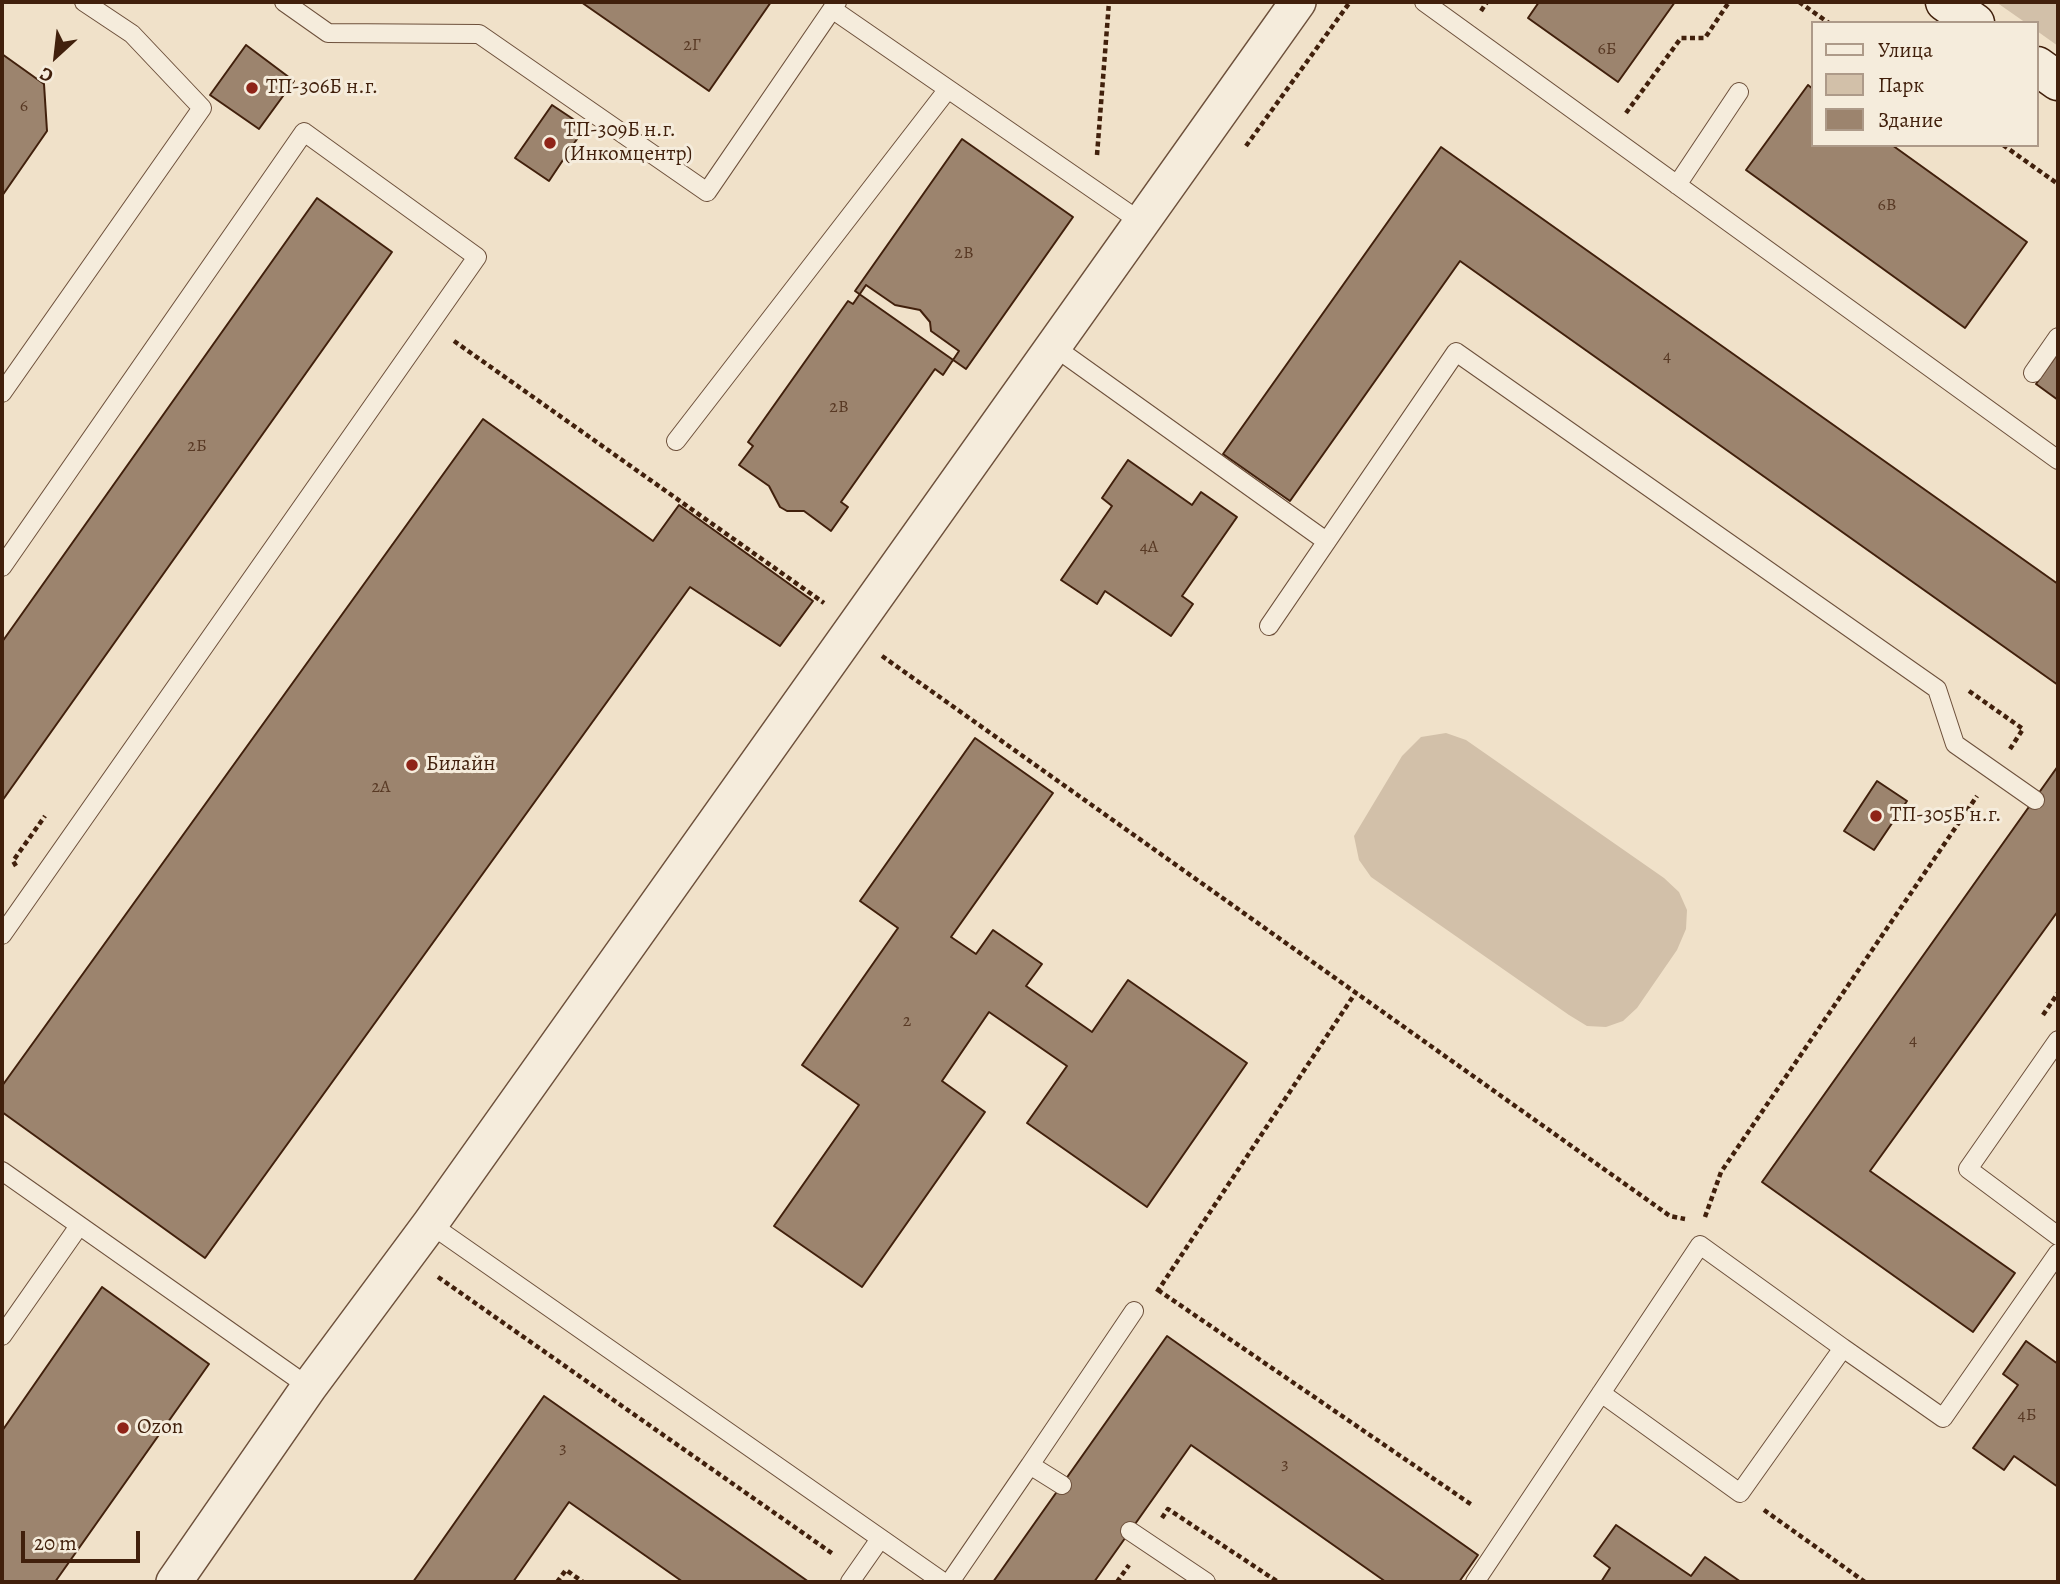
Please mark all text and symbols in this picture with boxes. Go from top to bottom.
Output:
north arrow [21,21,91,91]
legend [1812,21,2039,147]
house number: 2Г [683,35,701,57]
text: Улица [1878,36,1933,64]
house number: 6Б [1597,39,1617,61]
text: С [35,60,58,89]
text: Парк [1878,71,1924,99]
place label: ТП-306Б н.г. [266,75,378,101]
marker: ТП-306Б н.г. [244,80,260,96]
house number: 6 [20,96,28,118]
text: Здание [1878,106,1943,134]
place label: ТП-309Б н.г. (Инкомцентр) [564,118,692,168]
marker: ТП-309Б н.г. (Инкомцентр) [542,135,558,151]
house number: 6В [1877,195,1897,217]
house number: 2В [954,243,974,265]
house number: 4 [1663,346,1671,368]
house number: 2В [829,397,849,419]
house number: 2Б [187,436,207,458]
house number: 4А [1140,537,1158,559]
place label: Билайн [426,752,495,778]
marker: Билайн [404,757,420,773]
house number: 2А [371,777,391,799]
place label: ТП-305Б н.г. [1890,803,2001,829]
marker: ТП-305Б н.г. [1868,808,1884,824]
house number: 2 [903,1011,911,1033]
house number: 4 [1909,1030,1917,1052]
house number: 4Б [2018,1405,2036,1427]
place label: Ozon [137,1415,183,1441]
marker: Ozon [115,1420,131,1436]
house number: 3 [559,1438,567,1460]
house number: 3 [1281,1454,1289,1476]
scale bar [24,1518,144,1562]
text: 20 m [34,1529,77,1557]

